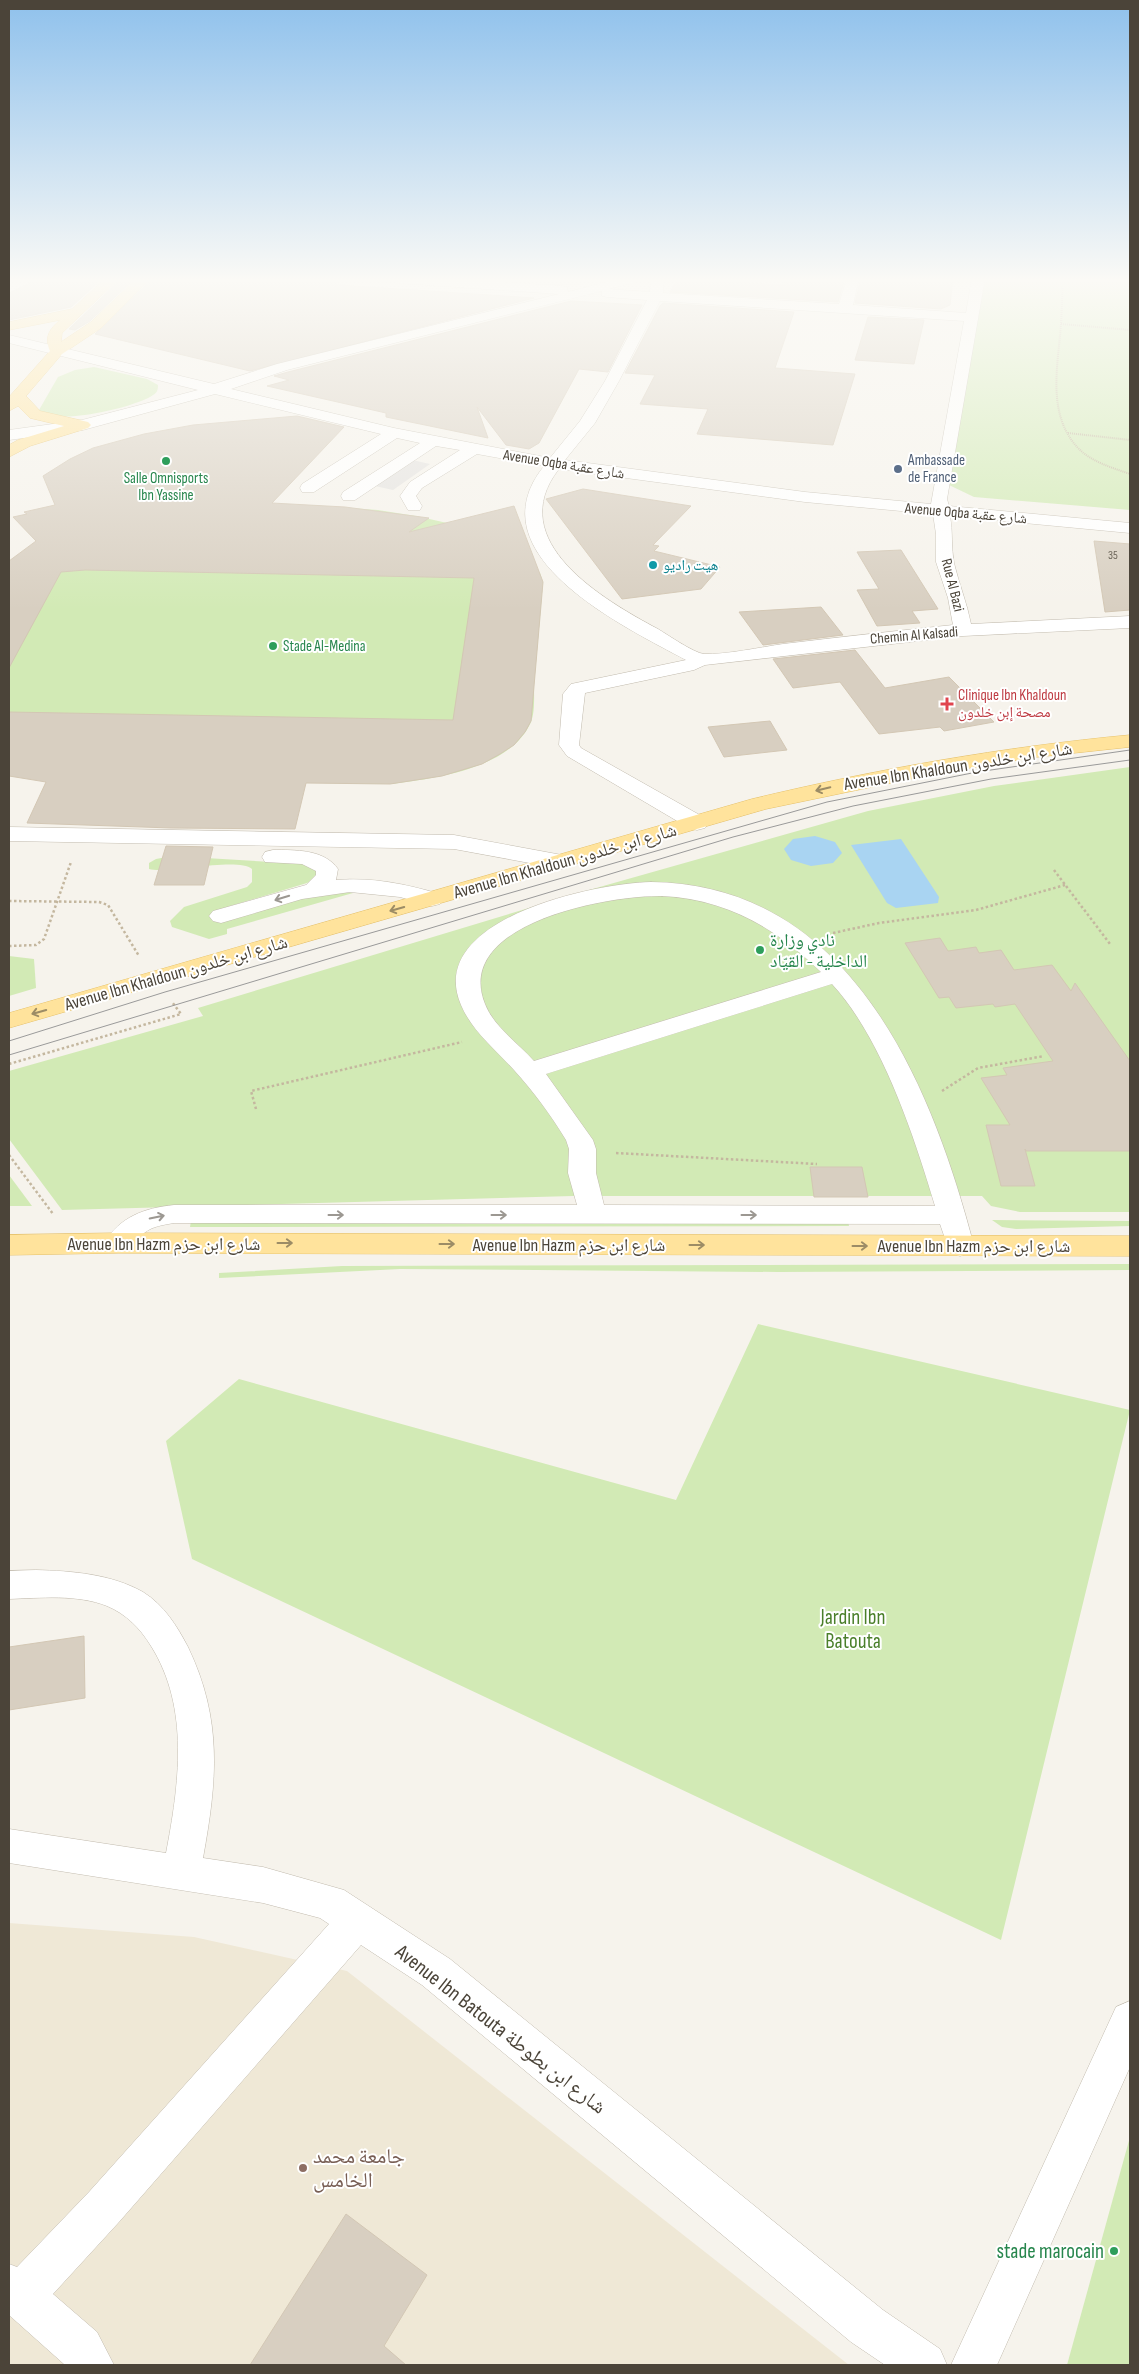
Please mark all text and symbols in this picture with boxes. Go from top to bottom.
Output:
street label: Avenue Oqba شارع عقبة [501,445,626,483]
place label: Ambassade de France [907,451,965,487]
marker: Salle Omnisports Ibn Yassine [160,455,172,467]
marker: Ambassade de France [892,463,904,475]
place label: Salle Omnisports Ibn Yassine [124,469,208,505]
street label: Avenue Oqba شارع عقبة [903,499,1028,528]
house number: 35 [1108,548,1118,563]
place label: هيت راديو [663,556,718,575]
street label: Rue Al Bazi [937,557,968,614]
marker: هيت راديو [647,559,659,571]
street label: Chemin Al Kalsadi [869,622,959,649]
place label: Stade Al-Medina [283,637,366,656]
marker: Stade Al-Medina [267,640,279,652]
place label: Clinique Ibn Khaldoun مصحة إبن خلدون [958,686,1066,722]
marker: Clinique Ibn Khaldoun مصحة إبن خلدون [940,697,954,711]
street label: Avenue Ibn Khaldoun شارع ابن خلدون [841,738,1074,795]
one-way arrow [815,785,831,794]
street label: Avenue Ibn Khaldoun شارع ابن خلدون [450,820,679,904]
one-way arrow [274,893,290,903]
one-way arrow [390,905,406,915]
place label: نادي وزارة الداخلية - القيّاد [770,930,867,972]
street label: Avenue Ibn Khaldoun شارع ابن خلدون [61,932,290,1016]
marker: نادي وزارة الداخلية - القيّاد [754,944,766,956]
one-way arrow [32,1008,48,1018]
one-way arrow [328,1210,344,1220]
one-way arrow [490,1210,507,1220]
one-way arrow [740,1210,757,1220]
one-way arrow [148,1212,164,1221]
street label: Avenue Ibn Hazm شارع ابن حزم [67,1234,260,1256]
street label: Avenue Ibn Hazm شارع ابن حزم [472,1235,665,1257]
street label: Avenue Ibn Hazm شارع ابن حزم [877,1236,1070,1258]
one-way arrow [277,1239,293,1248]
one-way arrow [439,1239,455,1249]
one-way arrow [689,1240,705,1250]
one-way arrow [852,1241,868,1251]
park label: Jardin Ibn Batouta [819,1605,886,1654]
street label: Avenue Ibn Batouta شارع ابن بطوطة [389,1939,611,2120]
place label: جامعة محمد الخامس [313,2144,405,2193]
marker: جامعة محمد الخامس [297,2162,309,2174]
place label: stade marocain [996,2239,1104,2264]
marker: stade marocain [1108,2245,1120,2257]

